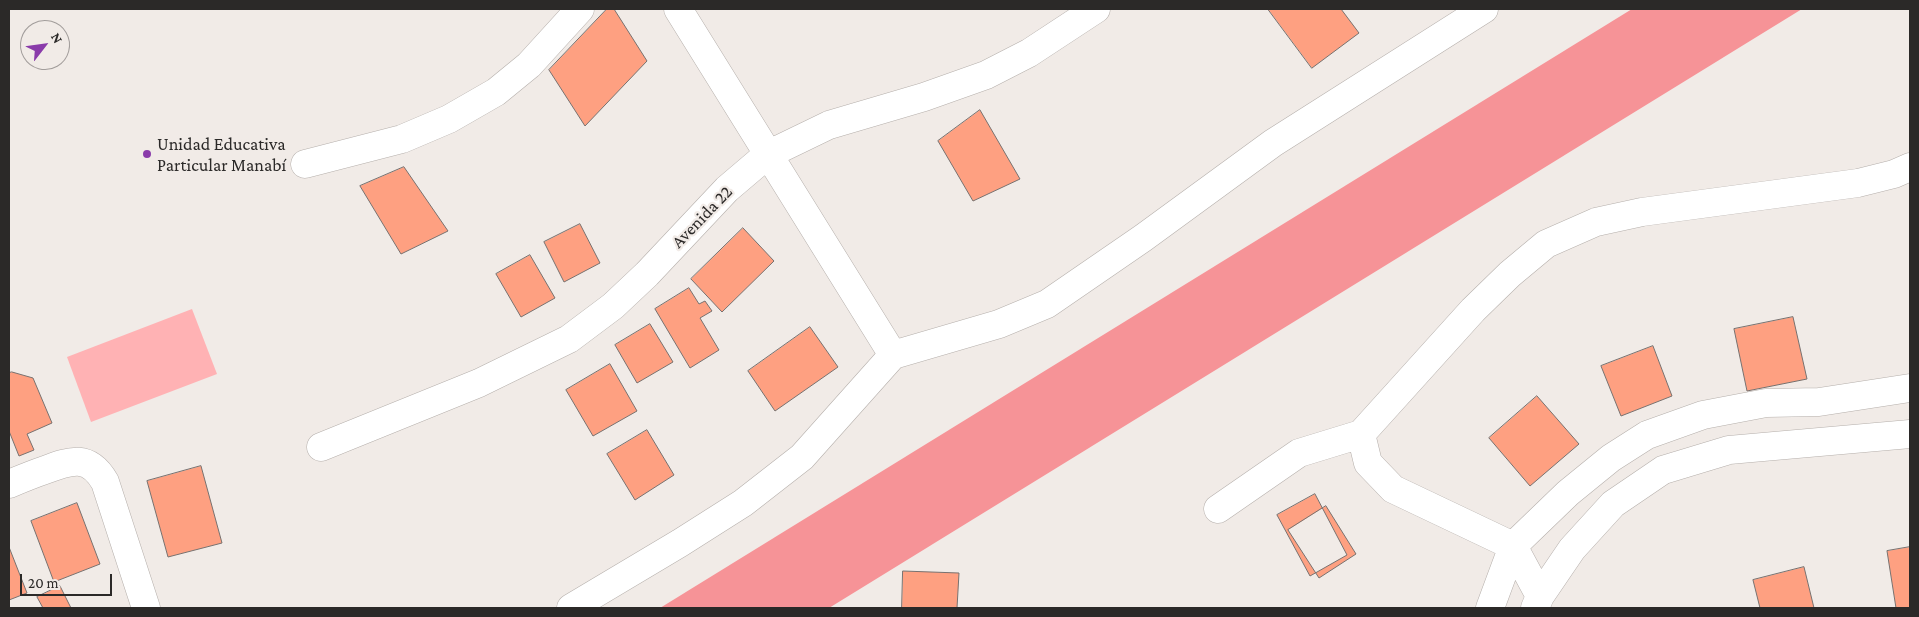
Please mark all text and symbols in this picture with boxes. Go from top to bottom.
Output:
north arrow [20,20,70,70]
text: N [48,30,66,46]
place label: Unidad Educativa Particular Manabí [157,133,286,176]
marker: Unidad Educativa Particular Manabí [141,148,153,160]
street label: Avenida 22 [667,181,737,253]
scale bar [22,564,115,596]
text: 20 m [28,575,59,591]

